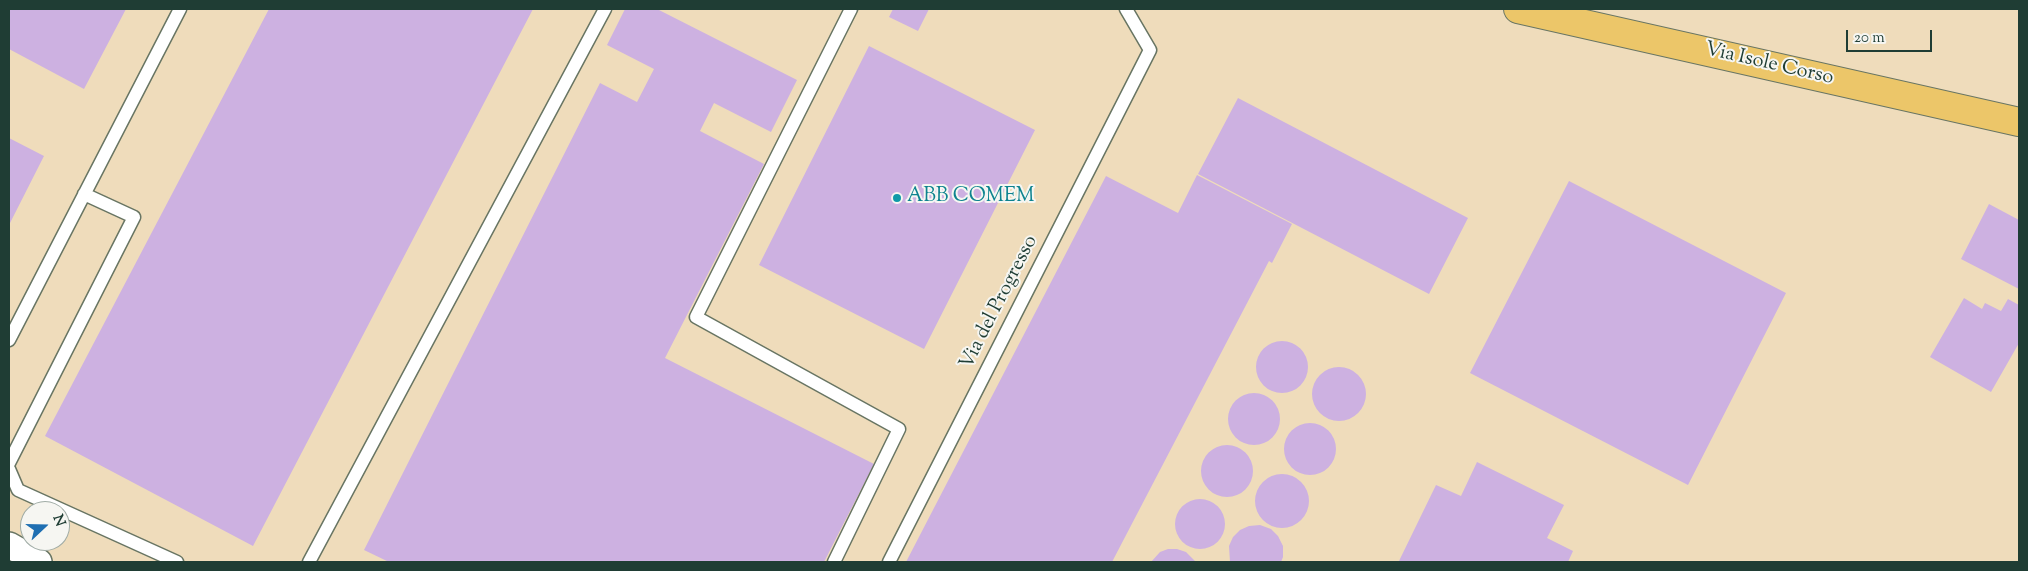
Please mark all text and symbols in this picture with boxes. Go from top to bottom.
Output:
scale bar [1848,20,1934,52]
text: 20 m [1854,28,1885,49]
street label: Via Isole Corso [1702,39,1836,91]
place label: ABB COMEM [907,186,1034,210]
marker: ABB COMEM [891,192,903,204]
street label: Via del Progresso [956,232,1044,374]
north arrow [20,501,70,551]
text: N [47,512,69,530]

